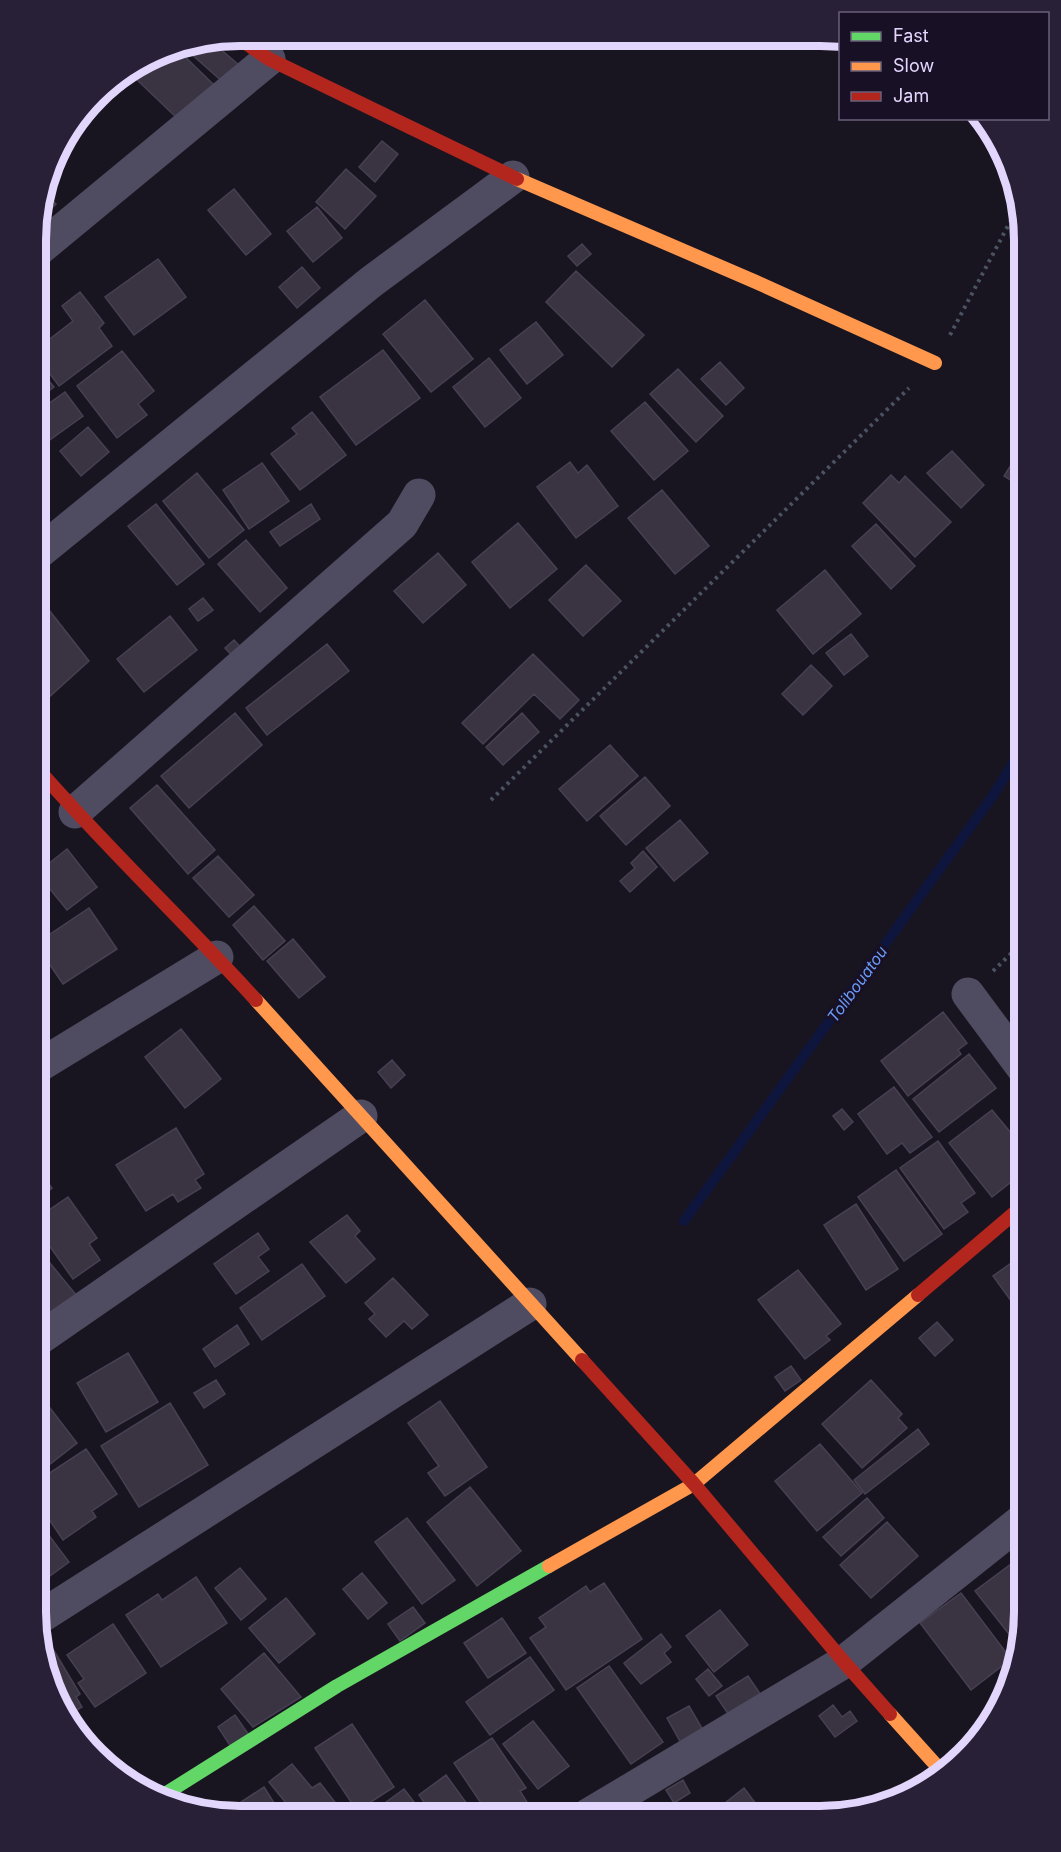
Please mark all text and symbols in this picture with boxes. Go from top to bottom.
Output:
legend [839,12,1049,120]
text: Fast [893,25,929,46]
text: Slow [893,55,934,76]
text: Jam [893,85,929,106]
water label: Tolibouatou [823,942,891,1026]

